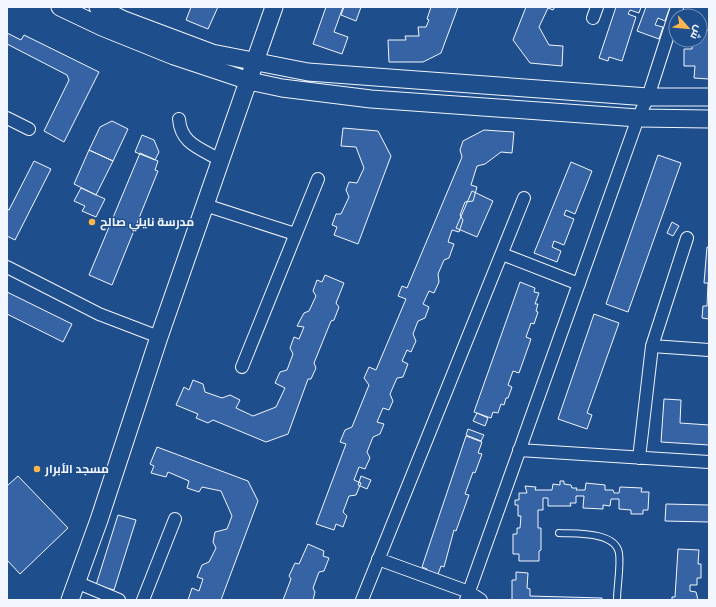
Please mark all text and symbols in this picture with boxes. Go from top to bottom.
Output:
north arrow [668,8,708,48]
text: ش [687,23,705,42]
place label: مدرسة نايلي صالح [100,215,194,232]
marker: مدرسة نايلي صالح [87,217,97,227]
place label: مسجد الأبرار [44,462,109,477]
marker: مسجد الأبرار [32,464,42,474]

